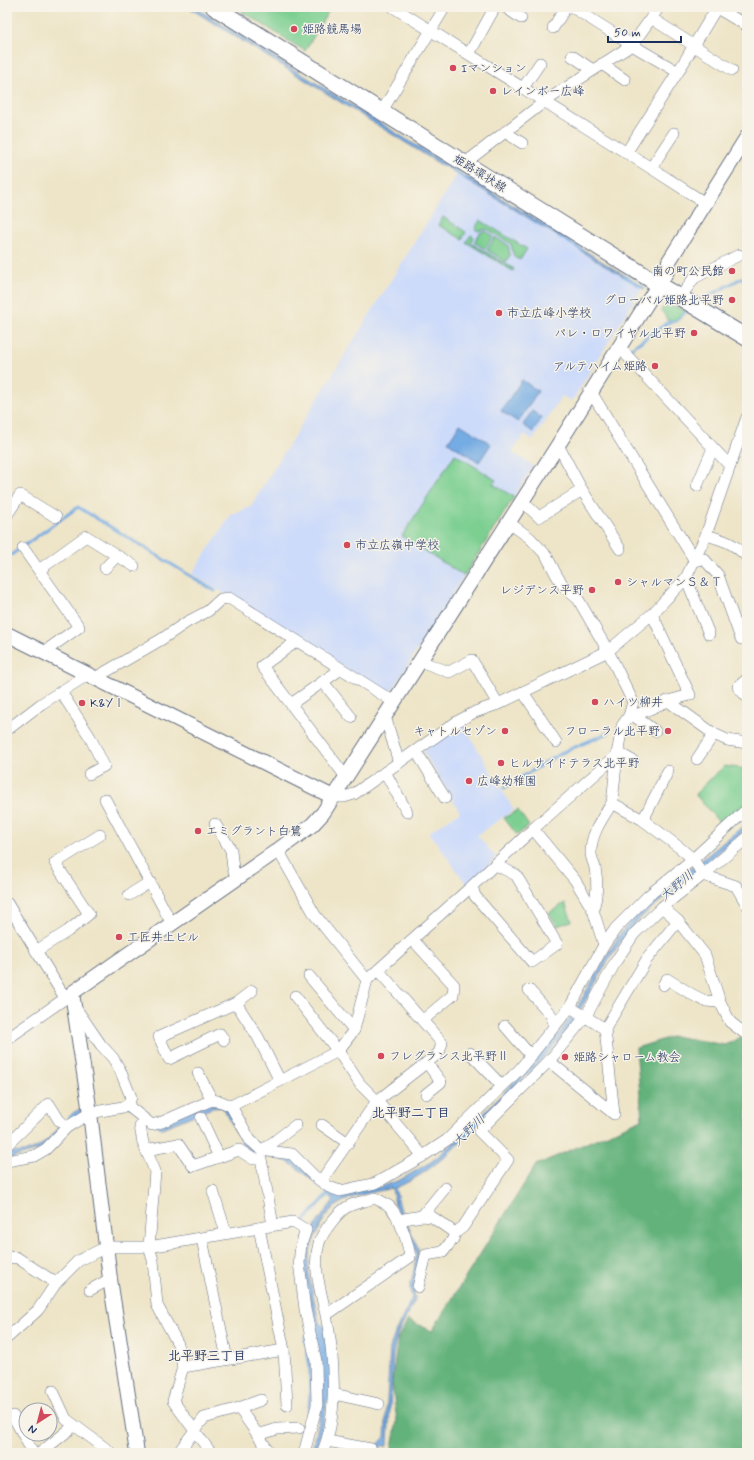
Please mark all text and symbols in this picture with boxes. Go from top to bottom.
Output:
scale bar [608,18,681,44]
place label: 姫路競馬場 [302,22,362,38]
marker: 姫路競馬場 [289,24,299,34]
text: 50 m [614,25,641,41]
place label: Iマンション [461,61,527,77]
marker: Iマンション [448,63,458,73]
place label: レインボー広峰 [501,84,585,100]
marker: レインボー広峰 [488,86,498,96]
street label: 姫路環状線 [450,151,509,197]
place label: 南の町公民館 [652,264,724,280]
marker: 南の町公民館 [727,266,737,276]
place label: グローバル姫路北平野 [604,293,724,309]
marker: グローバル姫路北平野 [727,295,737,305]
place label: 市立広峰小学校 [507,306,591,322]
marker: 市立広峰小学校 [494,308,504,318]
place label: パレ・ロワイヤル北平野 [554,326,686,342]
marker: パレ・ロワイヤル北平野 [689,328,699,338]
place label: アルテハイム姫路 [553,359,647,375]
marker: アルテハイム姫路 [650,361,660,371]
place label: 市立広嶺中学校 [355,538,439,554]
marker: 市立広嶺中学校 [342,540,352,550]
place label: シャルマンＳ＆Ｔ [626,575,722,591]
marker: シャルマンＳ＆Ｔ [613,577,623,587]
place label: レジデンス平野 [500,583,584,599]
marker: レジデンス平野 [587,585,597,595]
place label: ハイツ柳井 [603,695,663,711]
place label: K&YⅠ [90,696,125,712]
marker: ハイツ柳井 [590,697,600,707]
marker: K&YⅠ [77,698,87,708]
place label: キャトルセゾン [413,724,497,740]
place label: フローラル北平野 [564,724,660,740]
marker: キャトルセゾン [500,726,510,736]
marker: フローラル北平野 [663,726,673,736]
place label: ヒルサイドテラス北平野 [509,756,640,772]
marker: ヒルサイドテラス北平野 [496,758,506,768]
place label: 広峰幼稚園 [477,774,537,790]
marker: 広峰幼稚園 [464,776,474,786]
place label: エミグラント白鷺 [206,824,302,840]
marker: エミグラント白鷺 [193,826,203,836]
water label: 大野川 [657,867,697,905]
place label: 工匠井上ビル [127,930,199,946]
marker: 工匠井上ビル [114,932,124,942]
place label: フレグランス北平野Ⅱ [389,1049,509,1065]
place label: 姫路シャローム教会 [573,1050,681,1066]
marker: フレグランス北平野Ⅱ [376,1051,386,1061]
marker: 姫路シャローム教会 [560,1052,570,1062]
district label: 北平野二丁目 [372,1105,450,1122]
water label: 大野川 [449,1111,489,1151]
district label: 北平野三丁目 [168,1348,246,1365]
north arrow [18,1402,58,1442]
text: N [26,1421,40,1437]

